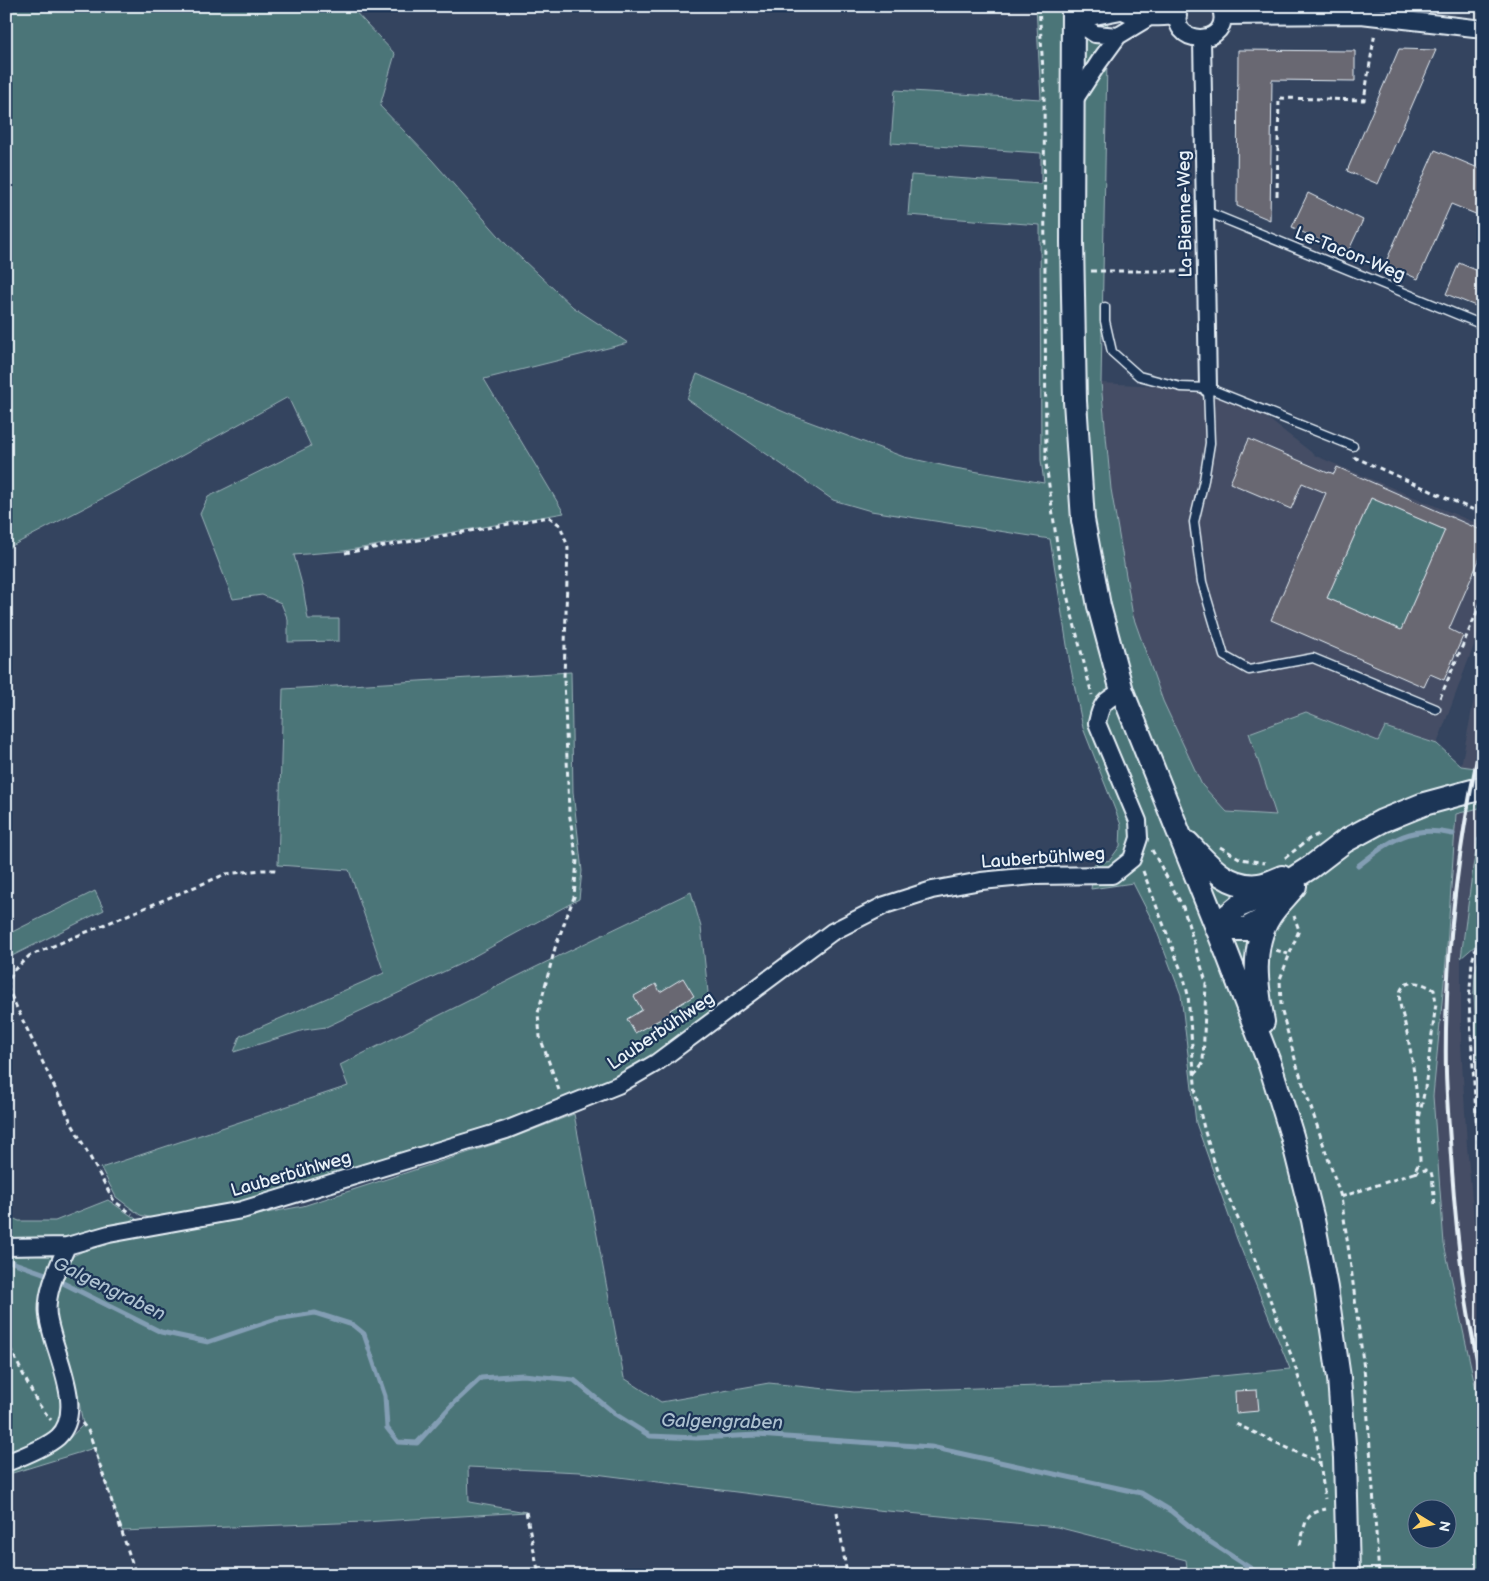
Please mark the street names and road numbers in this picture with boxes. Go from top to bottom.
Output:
street label: La-Bienne-Weg [1173,150,1197,278]
street label: Le-Tacon-Weg [1292,222,1408,286]
street label: Lauberbühlweg [980,843,1106,873]
street label: Lauberbühlweg [604,988,718,1074]
street label: Lauberbühlweg [228,1147,354,1201]

